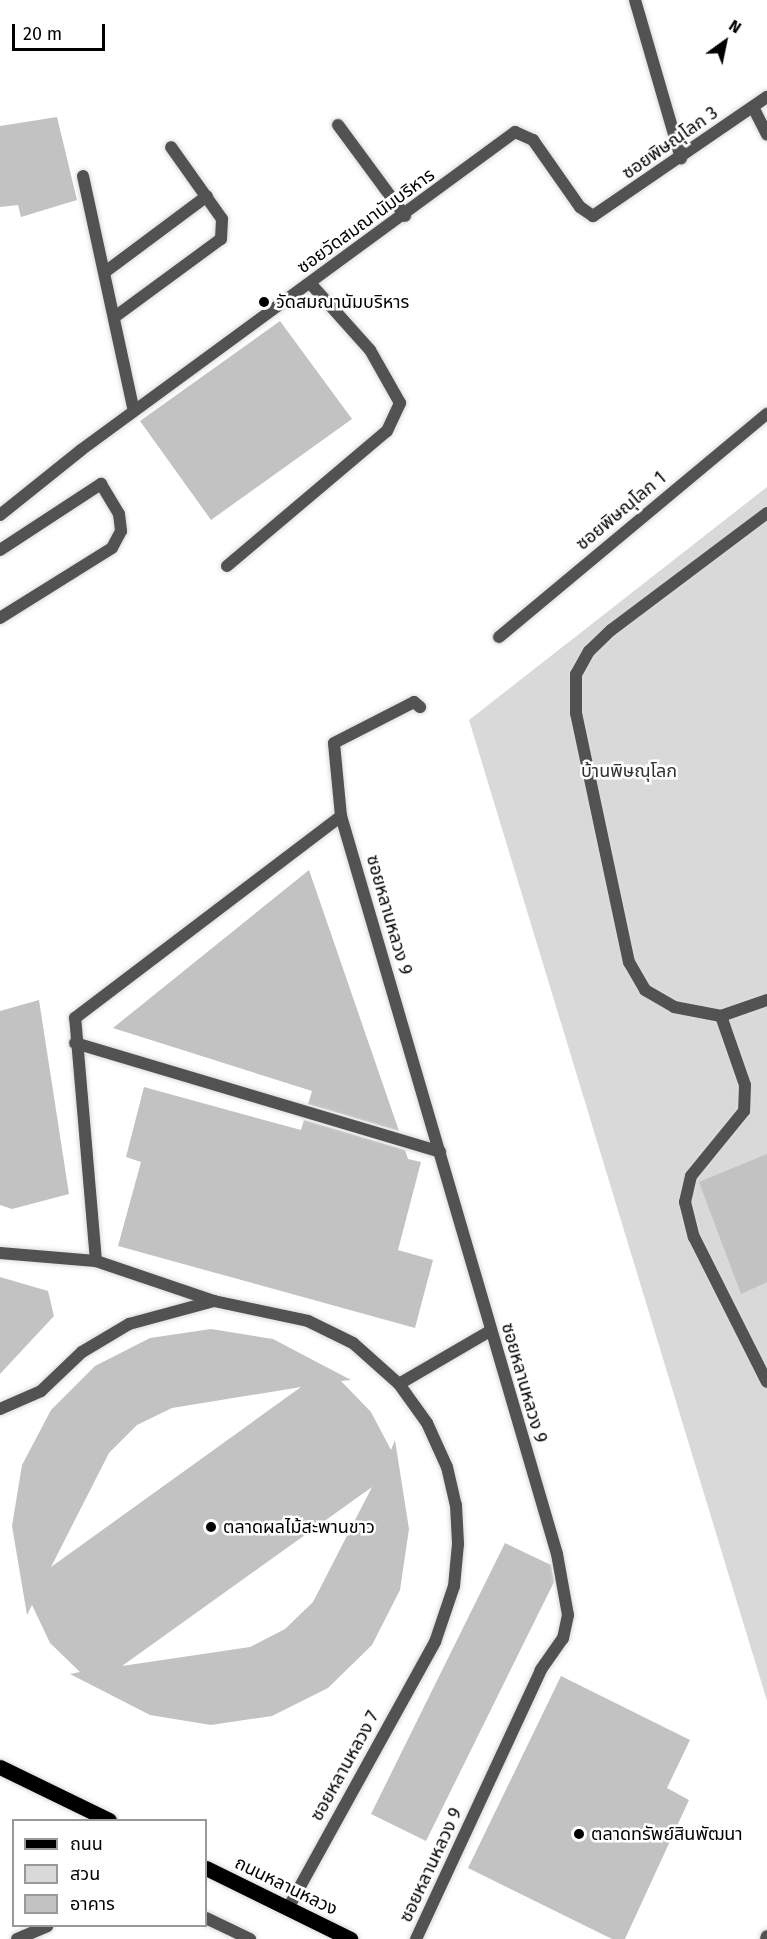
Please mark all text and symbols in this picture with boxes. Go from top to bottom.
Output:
scale bar [15,12,108,50]
north arrow [695,12,755,72]
text: N [725,16,745,37]
text: 20 m [23,23,62,45]
street label: ซอยพิษณุโลก 3 [618,102,722,184]
street label: ซอยวัดสมณานัมบริหาร [293,164,439,278]
place label: วัดสมณานัมบริหาร [276,291,409,313]
marker: วัดสมณานัมบริหาร [257,295,271,309]
street label: ซอยพิษณุโลก 1 [572,467,670,555]
park label: บ้านพิษณุโลก [581,760,677,782]
street label: ซอยหลานหลวง 9 [362,853,416,977]
street label: ซอยหลานหลวง 9 [497,1321,551,1445]
place label: ตลาดผลไม้สะพานขาว [223,1516,375,1538]
marker: ตลาดผลไม้สะพานขาว [204,1520,218,1534]
street label: ซอยหลานหลวง 7 [306,1707,384,1825]
street label: ซอยหลานหลวง 9 [395,1804,467,1926]
legend [12,1819,207,1927]
place label: ตลาดทรัพย์สินพัฒนา [591,1823,743,1845]
marker: ตลาดทรัพย์สินพัฒนา [572,1827,586,1841]
text: ถนน [70,1833,103,1855]
street label: ถนนหลานหลวง [231,1852,341,1920]
text: สวน [70,1863,100,1885]
text: อาคาร [70,1893,115,1915]

